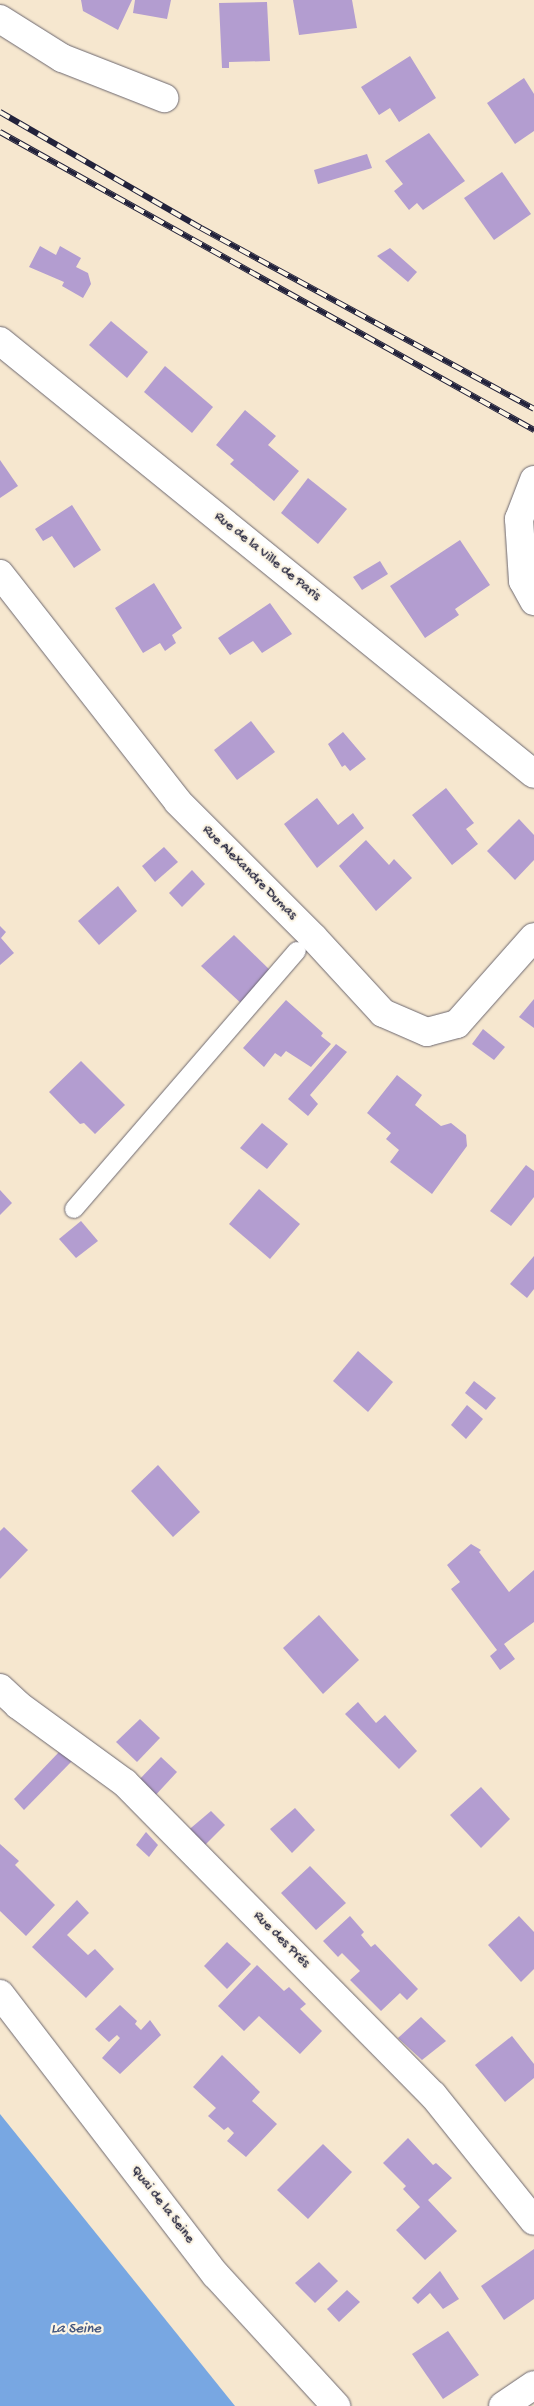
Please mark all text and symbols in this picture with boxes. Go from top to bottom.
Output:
street label: Rue de la Ville de Paris [210,509,324,605]
street label: Rue Alexandre Dumas [198,822,300,924]
street label: Rue des Prés [249,1908,313,1972]
street label: Quai de la Seine [127,2163,197,2247]
water label: La Seine [51,2321,101,2339]

